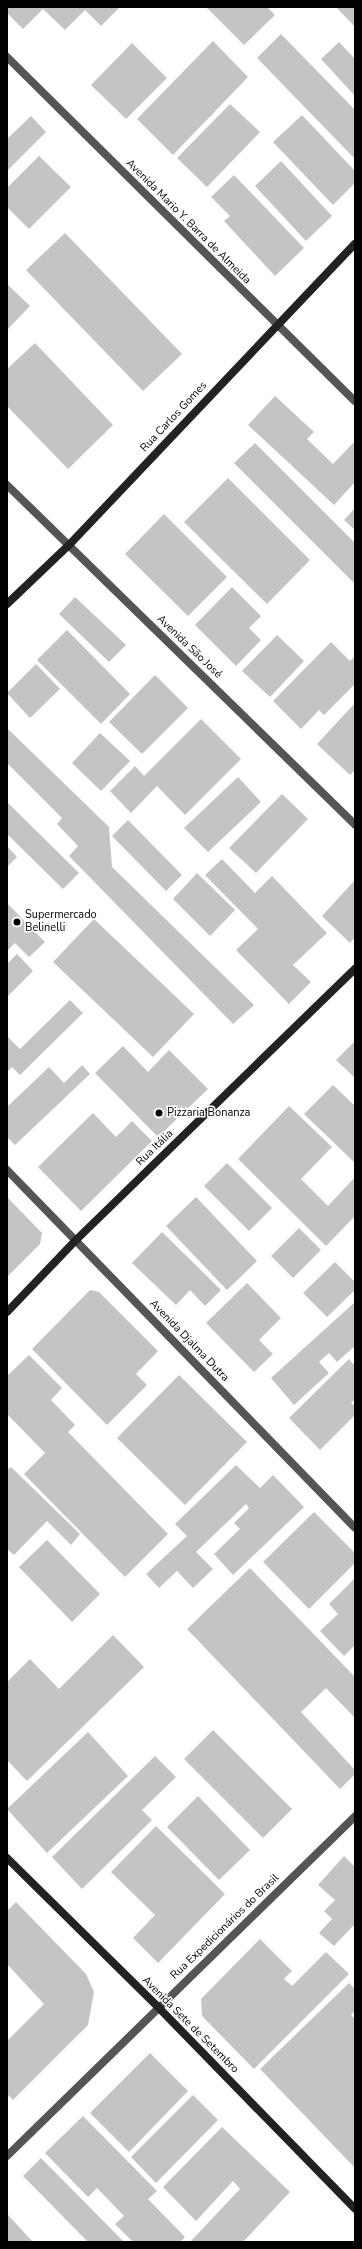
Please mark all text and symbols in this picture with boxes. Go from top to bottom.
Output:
street label: Avenida Mario Y. Barra de Almeida [123,157,253,287]
street label: Rua Carlos Gomes [138,379,210,455]
street label: Avenida São José [154,613,224,681]
place label: Supermercado Belinelli [25,909,97,935]
marker: Supermercado Belinelli [12,917,22,927]
place label: Pizzaria Bonanza [167,1106,250,1120]
marker: Pizzaria Bonanza [154,1108,164,1118]
street label: Rua Itália [134,1127,176,1169]
street label: Avenida Djalma Dutra [146,1297,232,1385]
street label: Rua Expedicionários do Brasil [168,1872,282,1982]
street label: Avenida Sete de Setembro [139,1974,241,2076]

